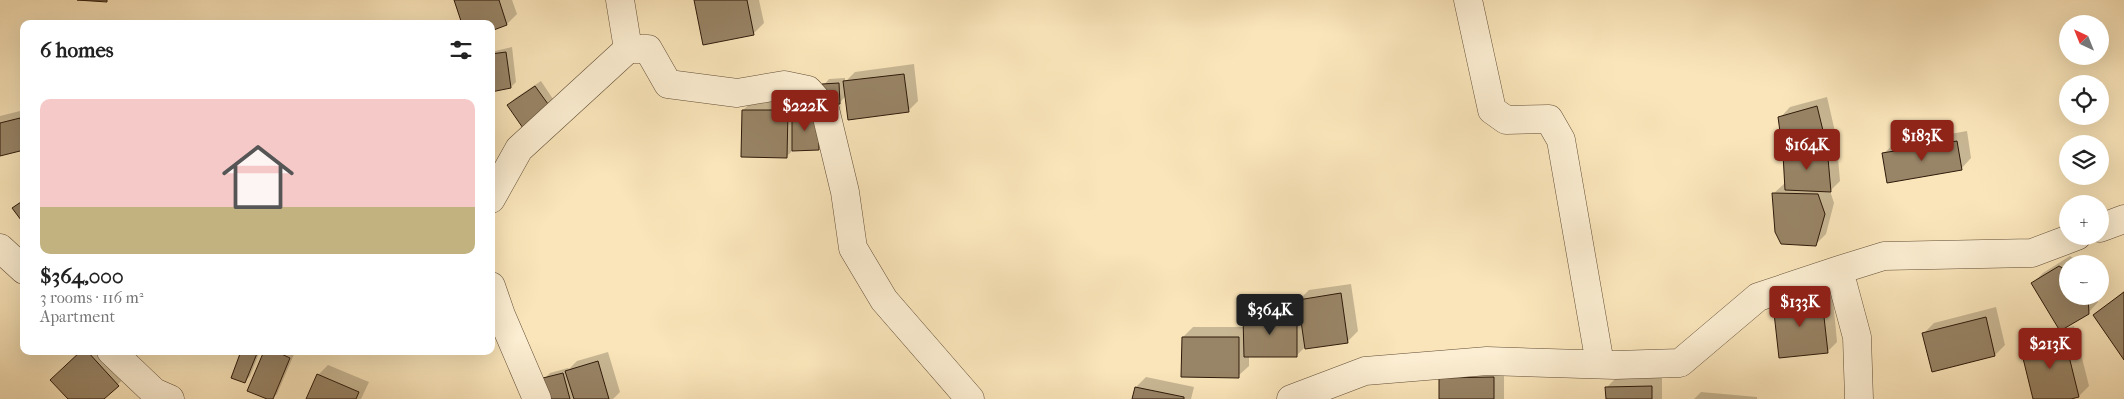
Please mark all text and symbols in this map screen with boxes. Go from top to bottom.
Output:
north arrow [2059,15,2109,65]
map controls [2059,15,2109,305]
icon: filters [447,36,475,64]
text: 6 homes [40,38,114,62]
button: locate [2059,75,2109,125]
pin: $222K [770,90,840,132]
text: $222K [782,96,828,115]
pin: $183K [1887,120,1957,162]
text: $183K [1902,126,1942,145]
pin: $164K [1772,128,1842,171]
icon: home [213,132,303,222]
text: $164K [1785,135,1829,154]
button: layers [2059,135,2109,185]
button: + [2059,195,2109,245]
button: − [2059,255,2109,305]
text: $364,000 [40,264,124,288]
pin: $133K [1765,286,1835,328]
text: 3 rooms · 116 m² [40,288,143,307]
text: $133K [1780,292,1820,311]
pin: $364K [1235,294,1305,336]
text: $364K [1247,300,1293,319]
text: Apartment [40,307,115,326]
pin: $213K [2015,328,2085,370]
text: $213K [2030,334,2070,353]

